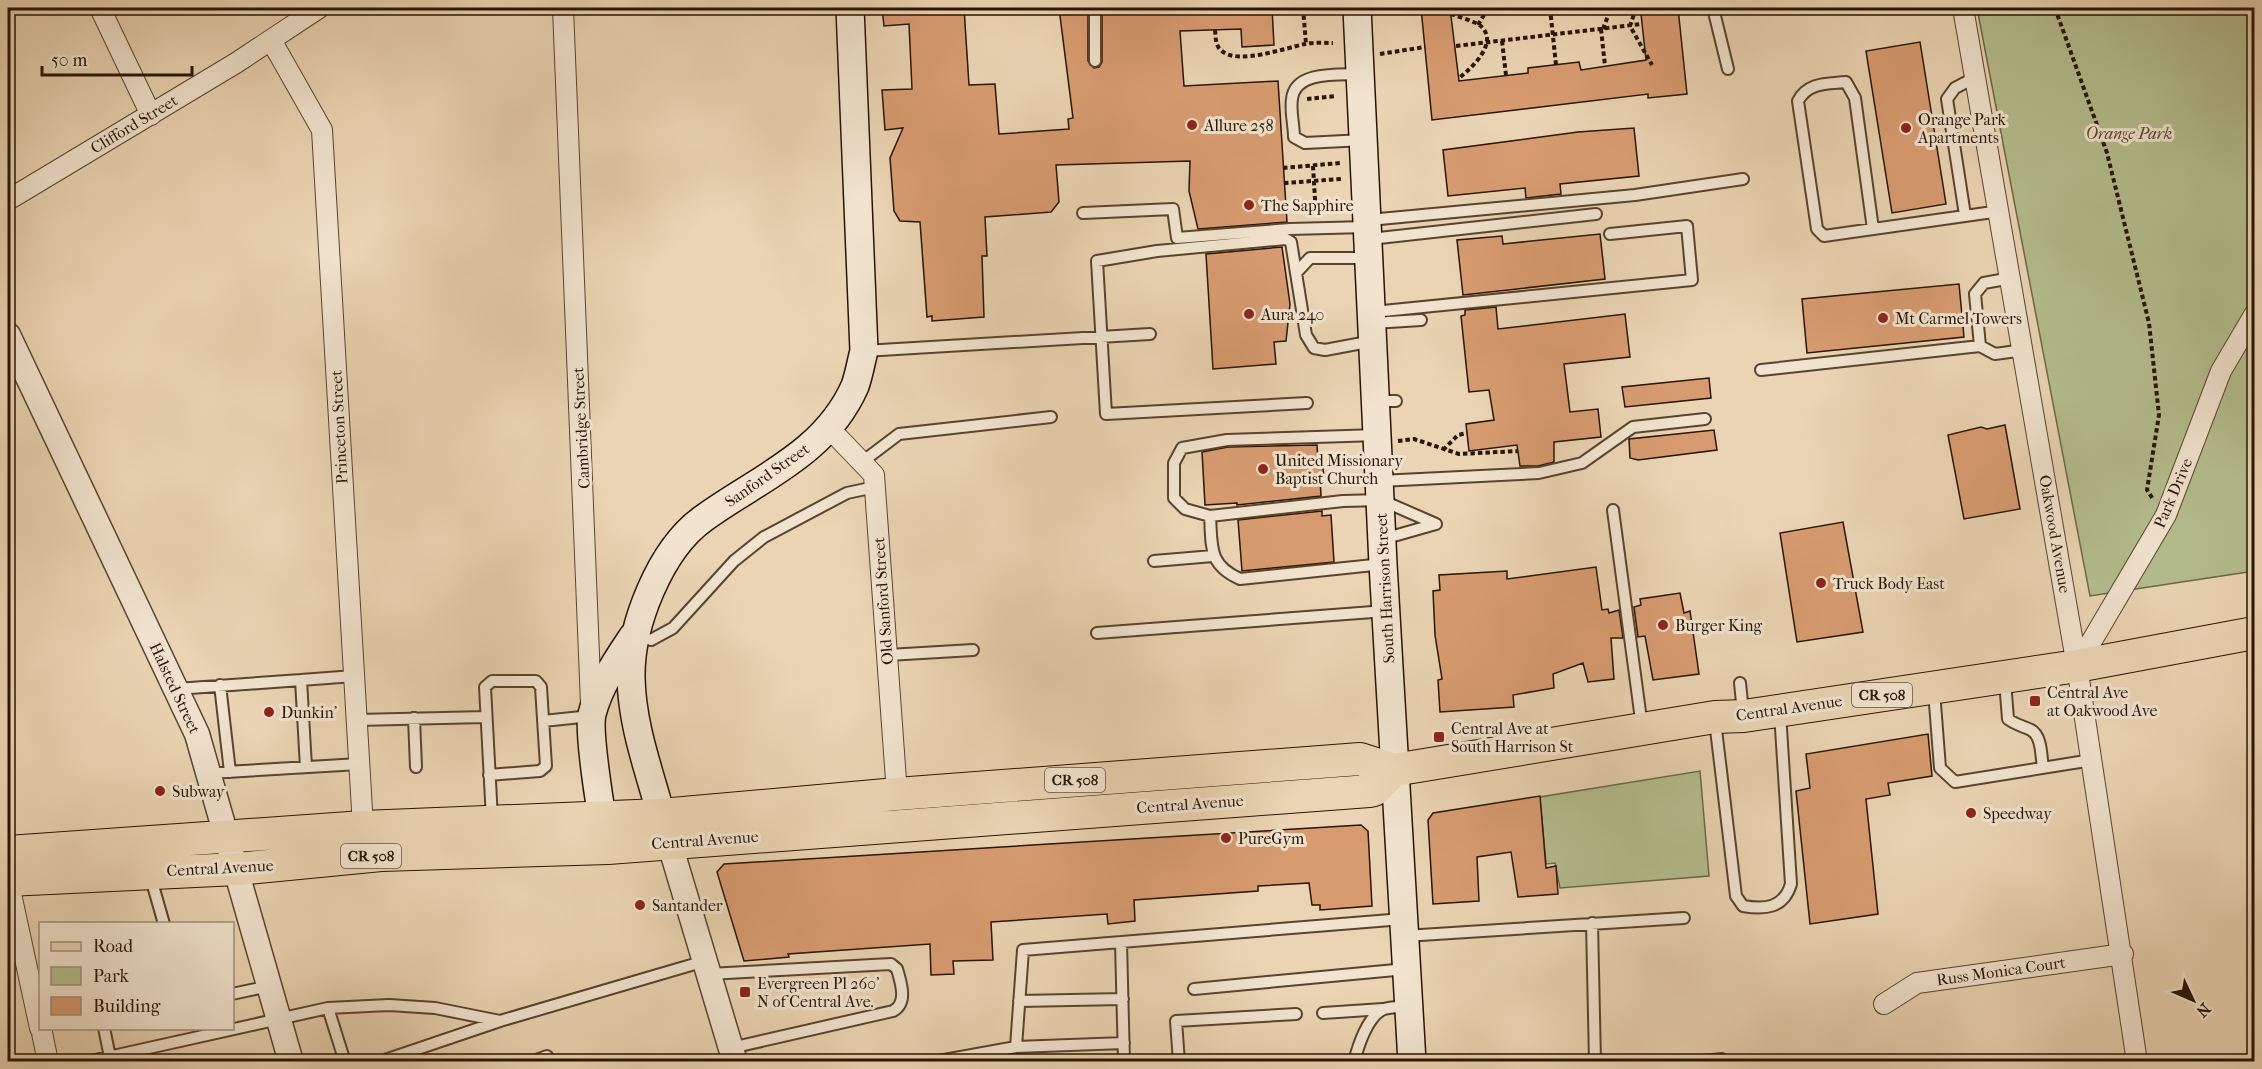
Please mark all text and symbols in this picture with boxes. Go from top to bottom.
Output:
scale bar [42,39,192,77]
text: 50 m [51,50,88,71]
street label: Clifford Street [87,90,181,157]
place label: Orange Park Apartments [1917,110,2007,147]
place label: Allure 258 [1203,116,1273,135]
marker: Allure 258 [1185,118,1199,132]
marker: Orange Park Apartments [1899,121,1913,135]
park label: Orange Park [2086,124,2172,143]
place label: The Sapphire [1261,196,1354,215]
marker: The Sapphire [1242,198,1256,212]
place label: Aura 240 [1260,305,1324,324]
marker: Aura 240 [1242,307,1256,321]
place label: Mt Carmel Towers [1895,309,2022,328]
marker: Mt Carmel Towers [1876,311,1890,325]
street label: Cambridge Street [568,366,594,489]
street label: Princeton Street [327,369,351,484]
street label: Sanford Street [721,439,813,511]
place label: United Missionary Baptist Church [1275,451,1403,488]
street label: Park Drive [2150,455,2196,531]
marker: United Missionary Baptist Church [1256,462,1270,476]
street label: Oakwood Avenue [2035,473,2075,595]
street label: South Harrison Street [1372,512,1398,664]
street label: Old Sanford Street [869,536,897,666]
place label: Truck Body East [1833,574,1945,593]
marker: Truck Body East [1814,576,1828,590]
place label: Burger King [1675,616,1763,635]
marker: Burger King [1656,618,1670,632]
street label: Halsted Street [146,639,205,737]
road number: CR 508 [1852,683,1912,707]
place label: Central Ave at Oakwood Ave [2047,683,2158,720]
street label: Central Avenue [1735,691,1844,725]
marker: Central Ave at Oakwood Ave [2028,694,2042,708]
place label: Dunkin' [281,703,337,722]
marker: Dunkin' [262,705,276,719]
place label: Central Ave at South Harrison St [1451,719,1574,756]
marker: Central Ave at South Harrison St [1432,730,1446,744]
road number: CR 508 [1045,768,1105,792]
place label: Subway [172,782,225,801]
marker: Subway [153,784,167,798]
street label: Central Avenue [1136,791,1244,817]
place label: Speedway [1983,804,2052,823]
marker: Speedway [1964,806,1978,820]
street label: Central Avenue [651,827,759,853]
place label: PureGym [1238,829,1305,848]
marker: PureGym [1219,831,1233,845]
road number: CR 508 [341,844,401,868]
street label: Central Avenue [166,856,274,880]
place label: Santander [652,896,723,915]
marker: Santander [633,898,647,912]
legend [39,922,234,1030]
text: Road [93,936,133,957]
street label: Russ Monica Court [1935,952,2067,989]
text: Park [93,966,130,987]
north arrow [2163,970,2223,1030]
place label: Evergreen Pl 260' N of Central Ave. [757,974,879,1011]
marker: Evergreen Pl 260' N of Central Ave. [738,985,752,999]
text: Building [93,996,161,1017]
text: N [2192,999,2214,1022]

